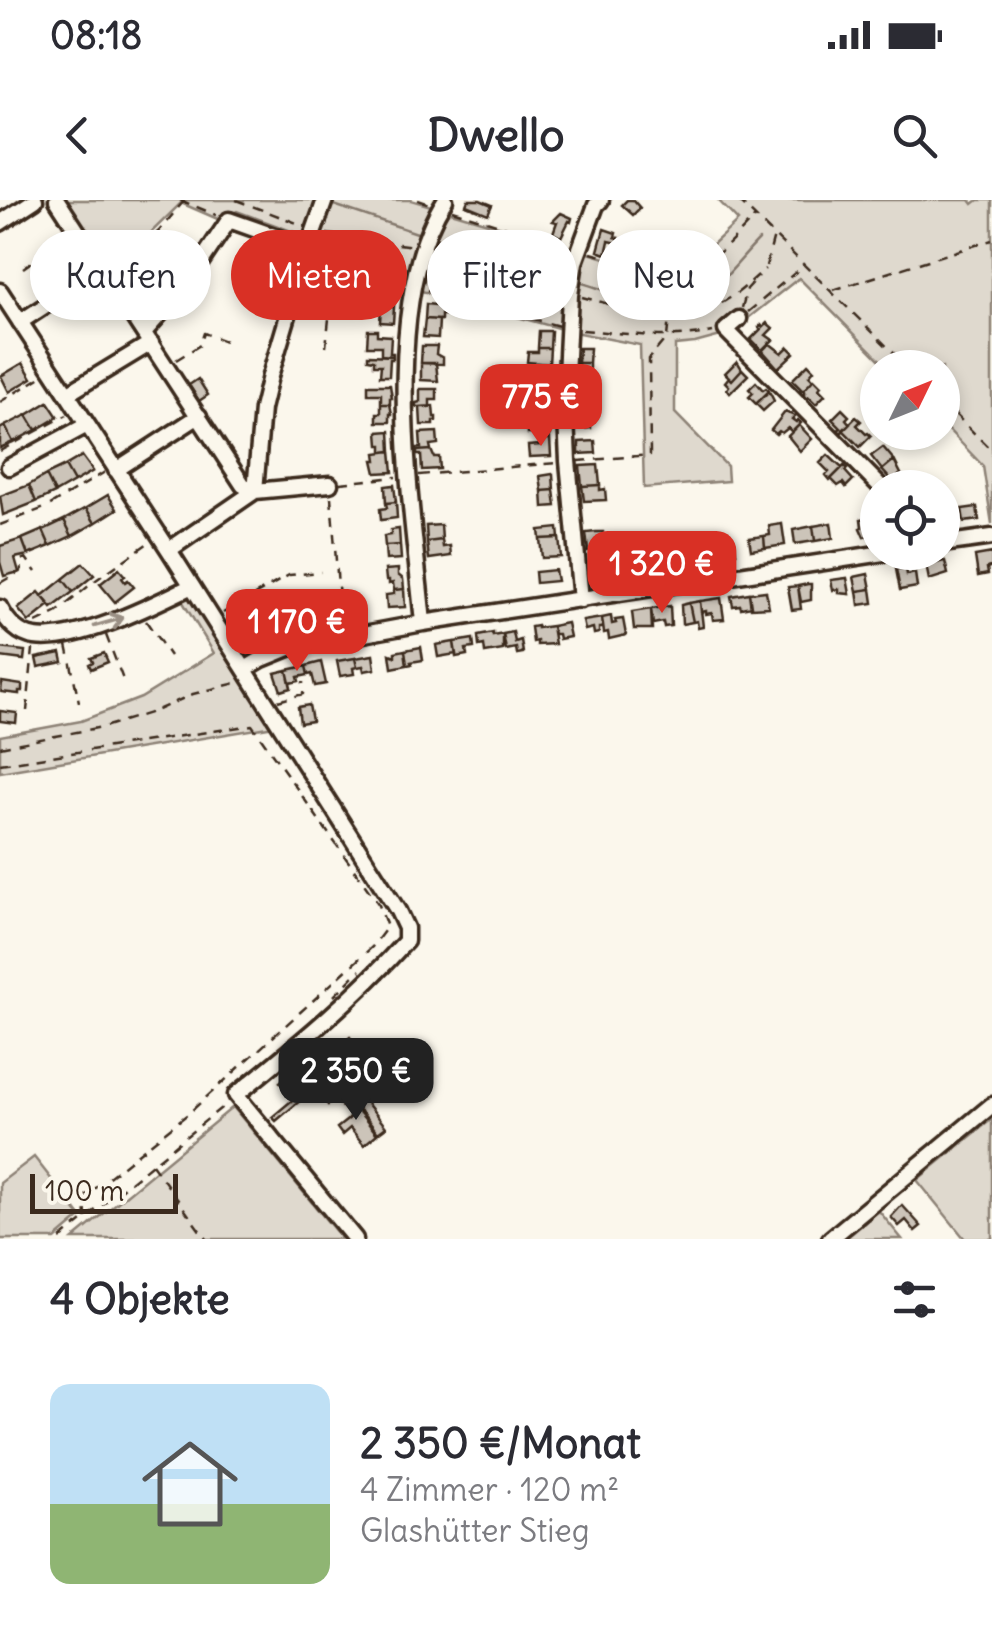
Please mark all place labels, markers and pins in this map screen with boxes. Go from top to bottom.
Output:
pin: 775 € [471,364,611,449]
pin: 1 320 € [570,531,754,616]
pin: 1 170 € [205,589,389,674]
pin: 2 350 € [264,1038,448,1123]

